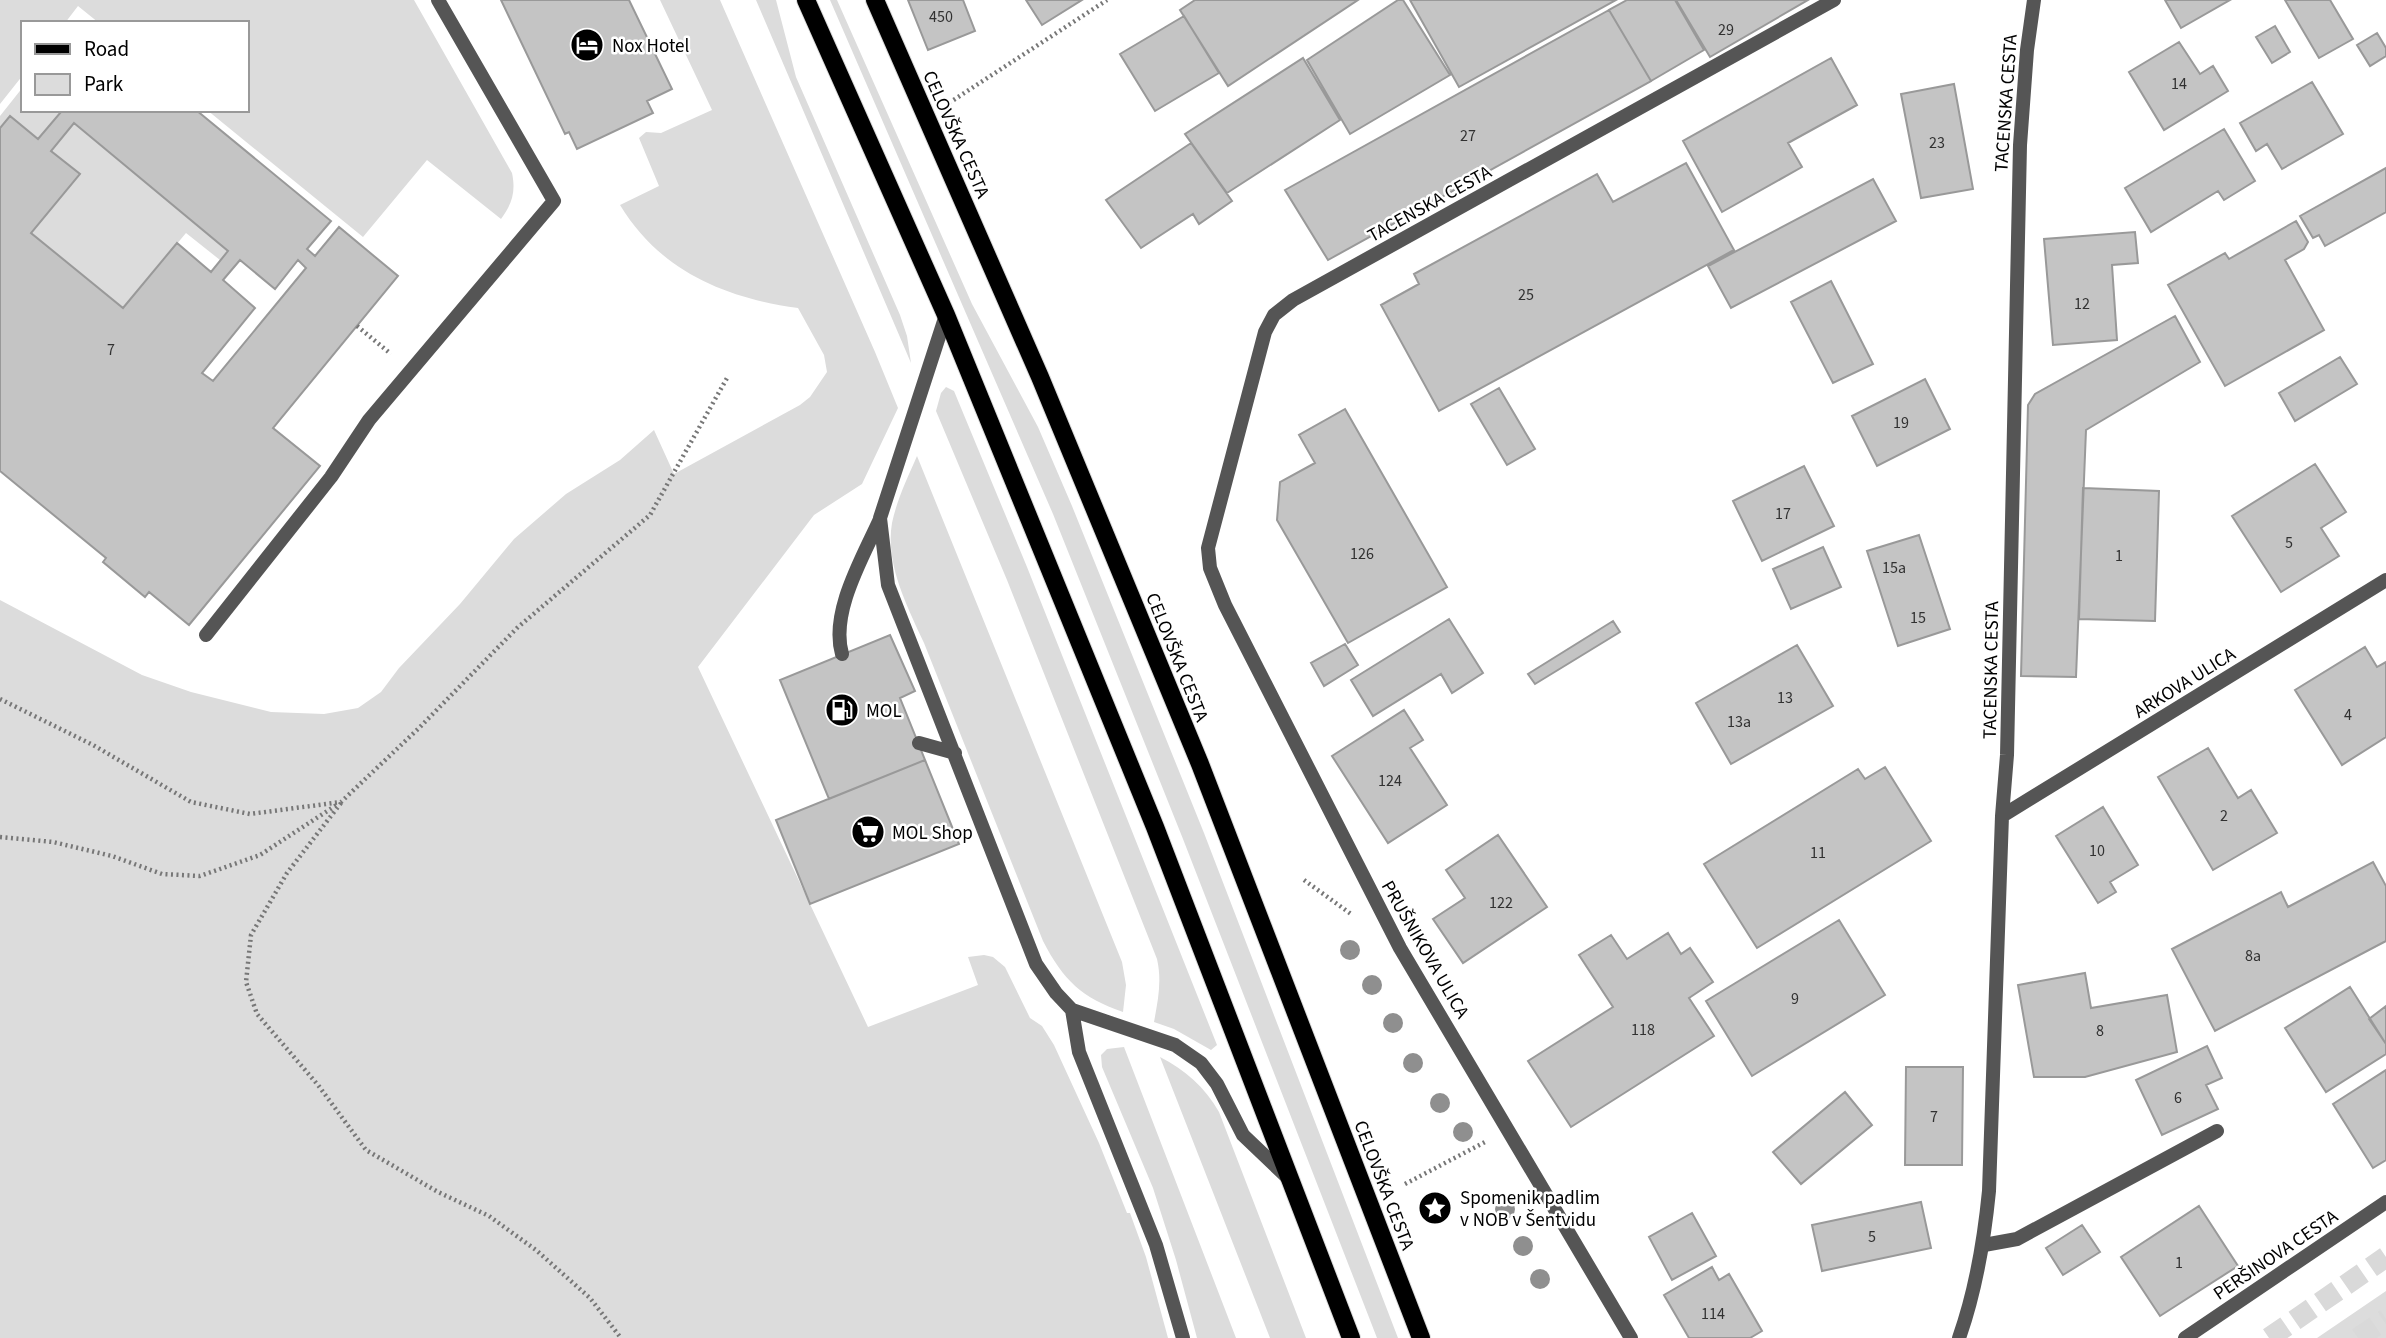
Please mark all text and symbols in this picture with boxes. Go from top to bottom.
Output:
house number: 450 [929,6,953,28]
house number: 29 [1718,19,1734,41]
legend [21,21,248,112]
hotel icon: Nox Hotel [568,26,606,64]
place label: Nox Hotel [612,33,689,60]
street label: TACENSKA CESTA [1988,33,2025,173]
text: Road [84,34,129,64]
street label: CELOVŠKA CESTA [915,67,996,203]
text: Park [84,69,124,99]
house number: 14 [2171,73,2187,95]
house number: 27 [1460,125,1476,147]
house number: 23 [1929,132,1945,154]
street label: TACENSKA CESTA [1363,159,1497,250]
house number: 25 [1518,284,1534,306]
house number: 12 [2074,293,2090,315]
house number: 7 [107,339,115,361]
house number: 19 [1893,412,1909,434]
house number: 17 [1775,503,1791,525]
house number: 5 [2285,532,2293,554]
house number: 126 [1350,543,1374,565]
house number: 1 [2115,545,2123,567]
house number: 15a [1882,557,1906,579]
street label: CELOVŠKA CESTA [1138,589,1215,727]
street label: TACENSKA CESTA [1977,600,2006,739]
house number: 15 [1910,607,1926,629]
street label: ARKOVA ULICA [2129,641,2241,725]
house number: 13 [1777,687,1793,709]
fuel station icon: MOL [823,691,861,729]
place label: MOL [866,698,902,725]
house number: 4 [2344,704,2352,726]
house number: 13a [1727,711,1751,733]
house number: 124 [1378,770,1402,792]
house number: 2 [2220,805,2228,827]
supermarket icon: MOL Shop [849,813,887,851]
place label: MOL Shop [892,820,973,847]
house number: 10 [2089,840,2105,862]
house number: 11 [1810,842,1826,864]
street label: PRUŠNIKOVA ULICA [1374,876,1476,1024]
house number: 122 [1489,892,1513,914]
house number: 8a [2245,945,2261,967]
house number: 9 [1791,988,1799,1010]
house number: 118 [1631,1019,1655,1041]
house number: 8 [2096,1020,2104,1042]
house number: 6 [2174,1087,2182,1109]
house number: 7 [1930,1106,1938,1128]
street label: CELOVŠKA CESTA [1346,1117,1421,1255]
place label: Spomenik padlim v NOB v Šentvidu [1460,1185,1600,1234]
place icon: Spomenik padlim v NOB v Šentvidu [1416,1189,1454,1227]
street label: PERŠINOVA CESTA [2208,1203,2344,1307]
house number: 5 [1868,1226,1876,1248]
house number: 1 [2175,1252,2183,1274]
house number: 114 [1701,1303,1725,1325]

